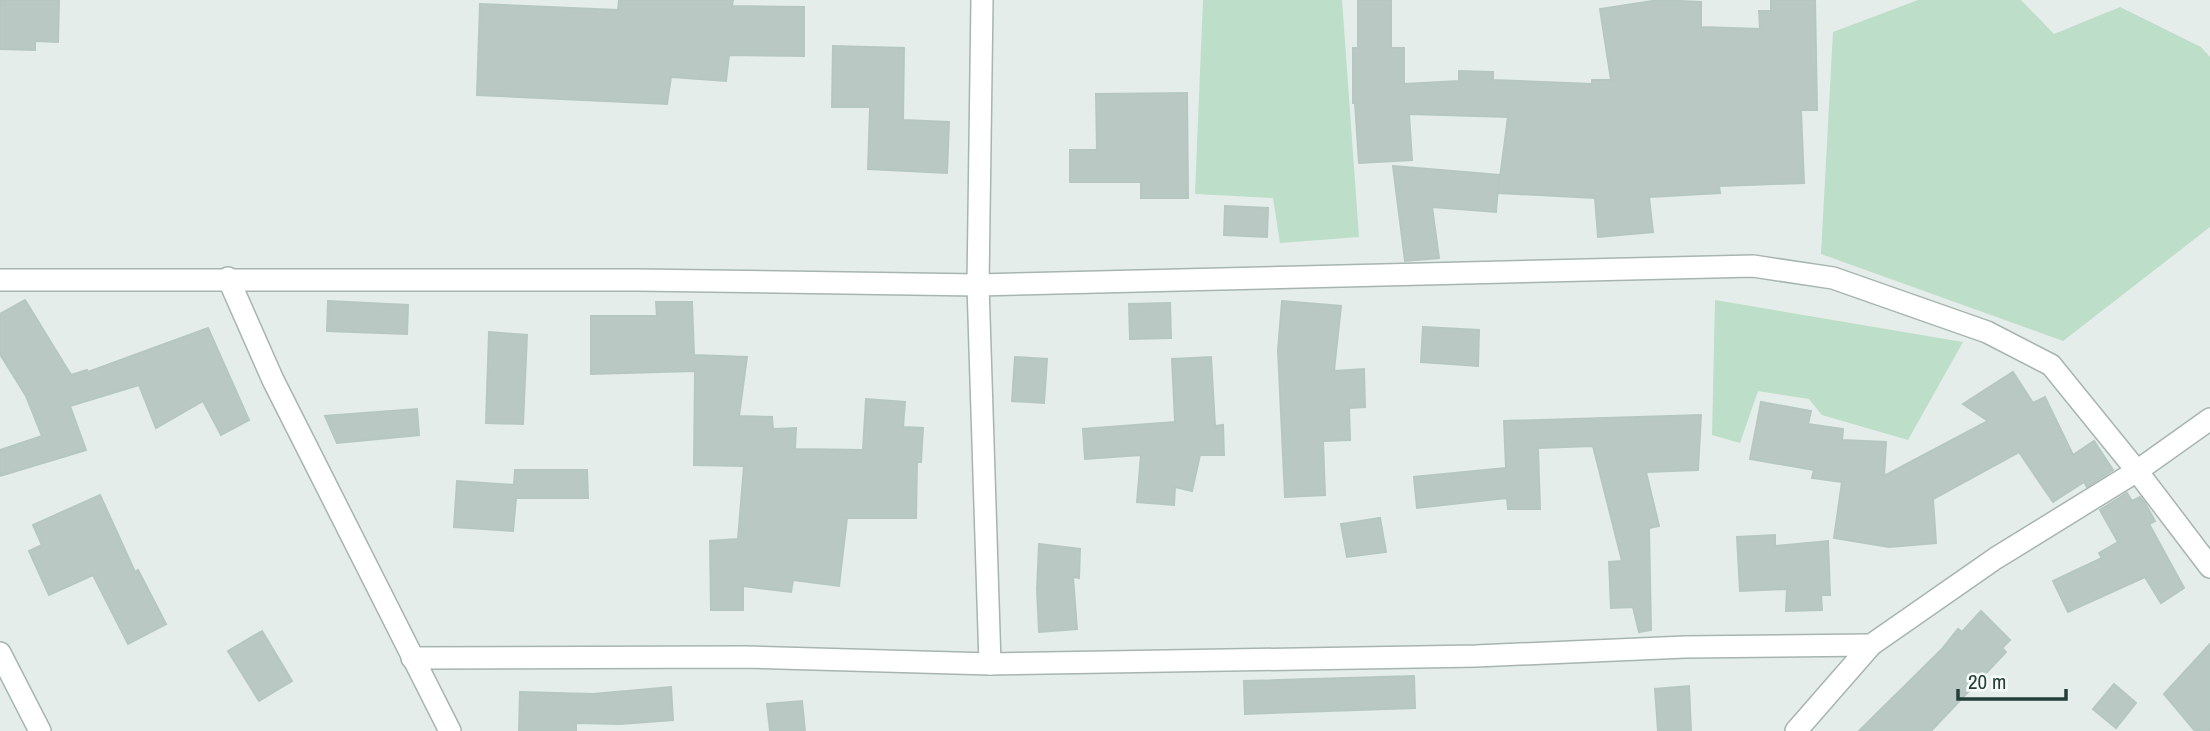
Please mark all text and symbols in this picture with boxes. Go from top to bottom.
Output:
scale bar [1958,658,2066,702]
text: 20 m [1968,667,2006,696]

